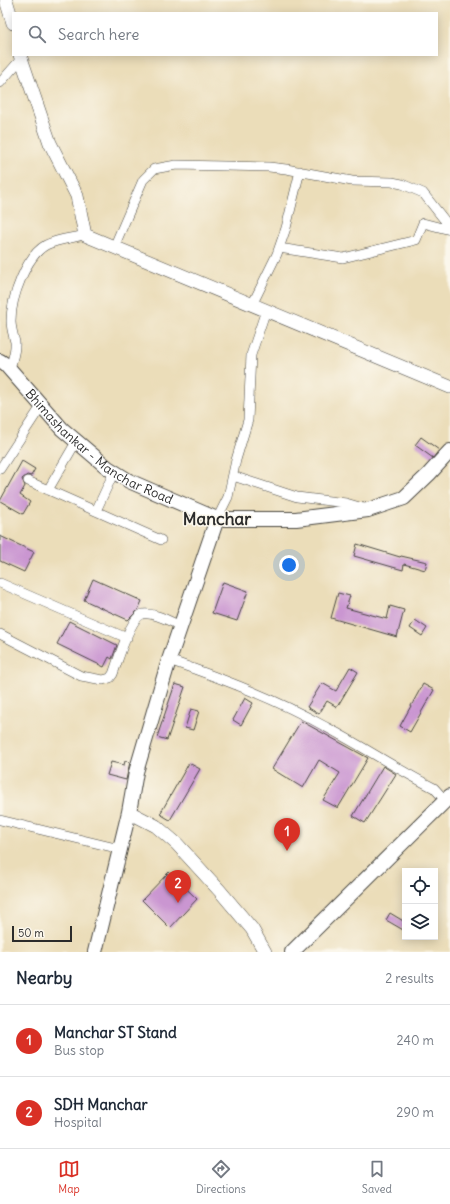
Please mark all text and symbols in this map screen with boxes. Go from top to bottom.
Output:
search box [12,12,438,56]
icon: search [26,23,48,45]
text: Search here [58,25,139,44]
street label: Bhimashankar - Manchar Road [22,385,176,508]
district label: Manchar [183,508,251,530]
your location [279,555,299,575]
pin: 1 [274,818,300,851]
map controls [402,868,438,940]
button: locate [402,868,438,904]
pin: 2 [165,870,191,903]
button: layers [402,904,438,940]
scale bar [12,924,72,943]
text: 50 m [18,926,44,940]
text: Nearby [16,967,72,989]
text: 2 results [385,970,434,987]
text: Manchar ST Stand [54,1023,177,1042]
text: 1 [26,1032,32,1049]
text: 240 m [397,1032,434,1049]
text: Bus stop [54,1042,104,1059]
text: SDH Manchar [54,1095,148,1114]
text: 2 [25,1104,33,1121]
text: 290 m [396,1104,434,1121]
text: Hospital [54,1114,102,1131]
tab: Map [58,1158,80,1196]
tab: Directions [196,1158,246,1196]
tab: Saved [362,1158,392,1196]

